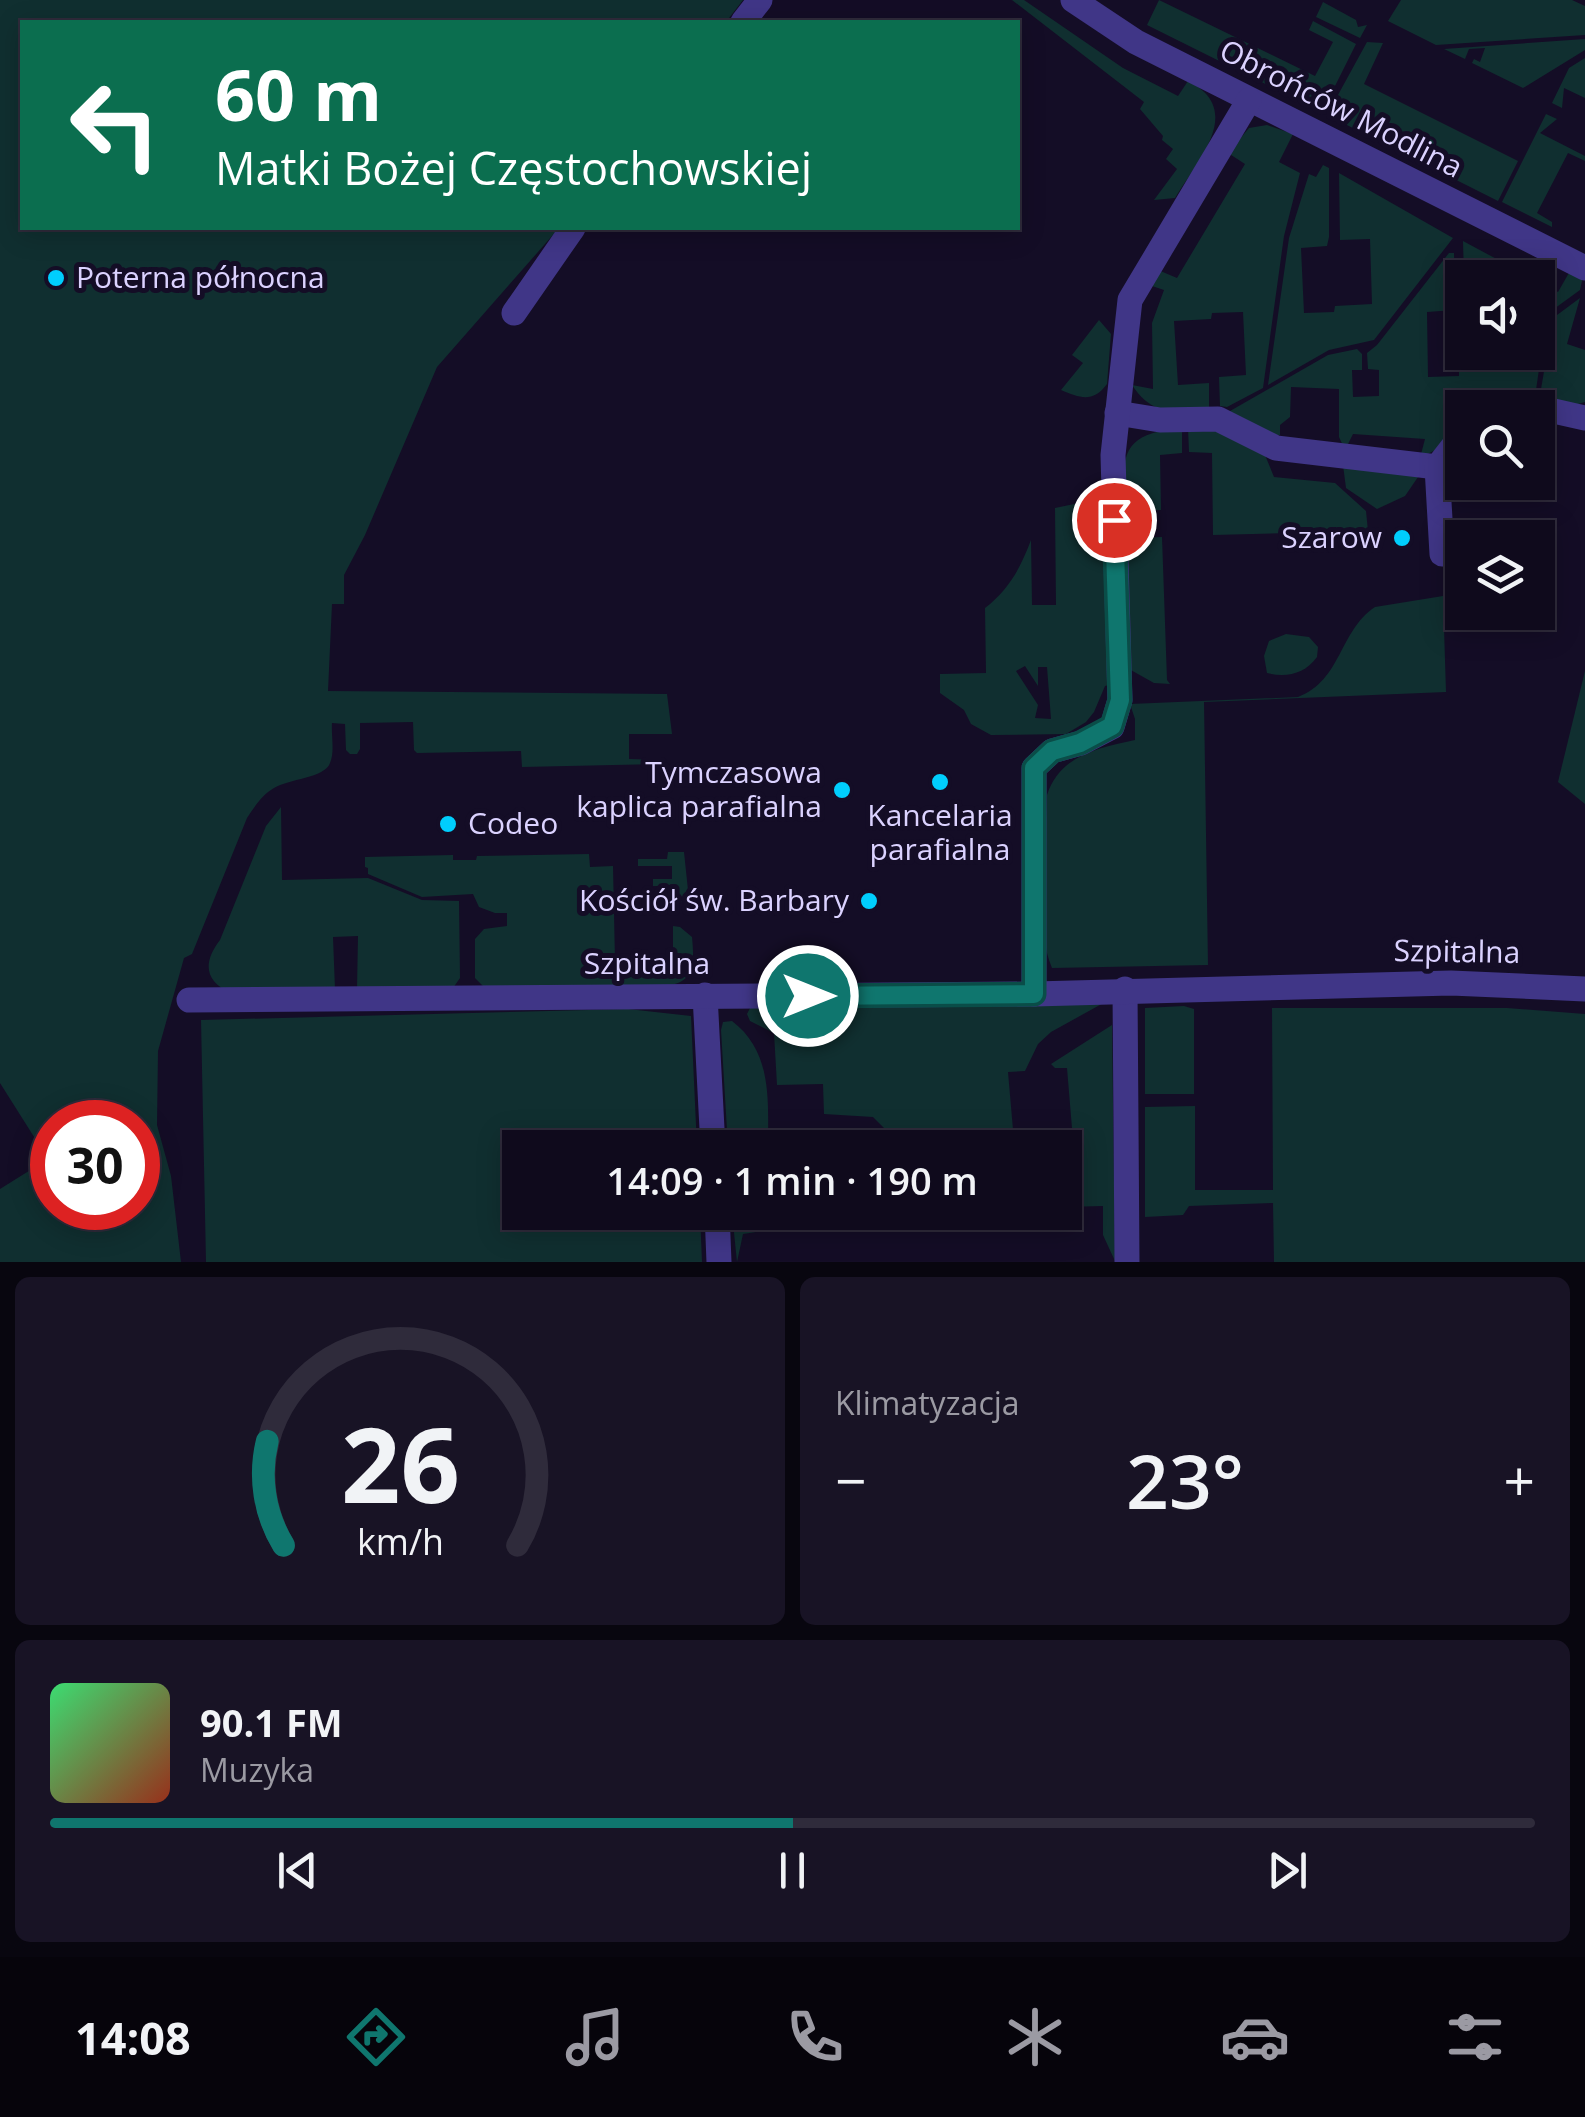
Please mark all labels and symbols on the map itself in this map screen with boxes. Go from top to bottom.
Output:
street label: Obrońców Modlina [1213,29,1470,187]
place label: Poterna północna [76,256,325,297]
marker: Poterna północna [45,267,67,289]
pin [1072,478,1157,563]
place label: Szarow [1281,516,1382,557]
marker: Szarow [1391,527,1413,549]
place label: Tymczasowa kaplica parafialna [576,751,822,826]
marker: Kancelaria parafialna [929,771,951,793]
marker: Tymczasowa kaplica parafialna [831,779,853,801]
place label: Kancelaria parafialna [867,794,1013,869]
place label: Codeo [468,802,558,843]
marker: Codeo [437,813,459,835]
place label: Kościół św. Barbary [579,879,850,920]
marker: Kościół św. Barbary [858,890,880,912]
street label: Szpitalna [1393,929,1521,972]
street label: Szpitalna [584,942,710,983]
position arrow [756,944,860,1048]
speed limit sign: 30 [30,1100,160,1230]

